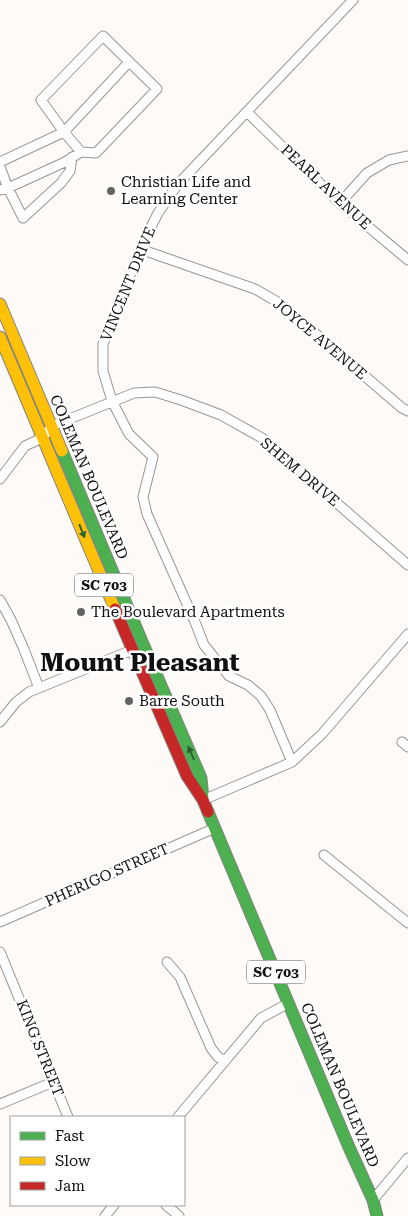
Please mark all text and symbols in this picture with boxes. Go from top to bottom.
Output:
street label: PEARL AVENUE [277,141,375,233]
place label: Christian Life and Learning Center [121,173,251,208]
marker: Christian Life and Learning Center [105,185,117,197]
street label: VINCENT DRIVE [97,224,159,344]
street label: JOYCE AVENUE [269,294,371,384]
street label: COLEMAN BOULEVARD [46,392,132,562]
street label: SHEM DRIVE [257,434,343,510]
one-way arrow [78,524,86,538]
road number: SC 703 [75,574,133,596]
place label: The Boulevard Apartments [91,603,285,621]
marker: The Boulevard Apartments [75,606,87,618]
district label: Mount Pleasant [40,648,240,677]
place label: Barre South [139,692,225,710]
marker: Barre South [123,695,135,707]
one-way arrow [186,746,194,760]
street label: PHERIGO STREET [42,840,172,910]
road number: SC 703 [247,960,305,984]
street label: KING STREET [12,997,68,1099]
street label: COLEMAN BOULEVARD [297,1000,383,1170]
legend [10,1116,185,1206]
text: Fast [55,1127,85,1145]
text: Slow [55,1152,91,1170]
text: Jam [55,1177,85,1195]

